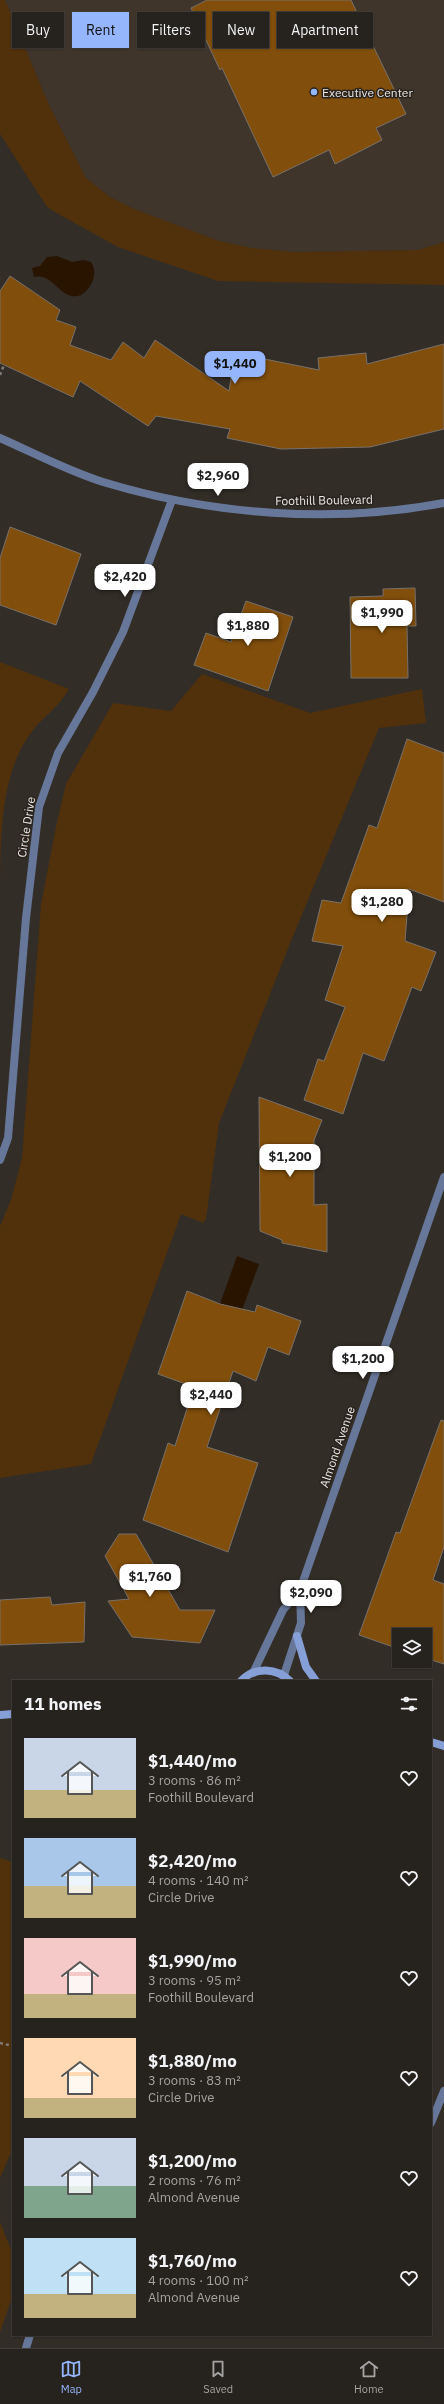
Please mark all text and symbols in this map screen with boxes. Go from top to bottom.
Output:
chip: Buy [12,12,64,48]
chip: Rent [72,12,129,48]
chip: Filters [137,12,205,48]
chip: New [213,12,269,48]
chip: Apartment [277,12,373,48]
place label: Executive Center [322,85,413,100]
marker: Executive Center [309,87,319,97]
pin: $1,440 [202,351,268,385]
text: $1,440 [213,355,257,372]
pin: $2,960 [185,463,251,497]
text: $2,960 [196,467,240,484]
street label: Foothill Boulevard [275,492,373,508]
pin: $2,420 [92,564,158,598]
text: $2,420 [103,568,147,585]
pin: $1,990 [349,600,415,634]
text: $1,990 [360,604,404,621]
pin: $1,880 [215,613,281,647]
text: $1,880 [226,617,270,634]
street label: Circle Drive [14,795,38,858]
pin: $1,280 [349,889,415,923]
text: $1,280 [360,893,404,910]
pin: $1,200 [257,1144,323,1178]
text: $1,200 [268,1148,312,1165]
pin: $1,200 [330,1346,396,1380]
text: $1,200 [341,1350,385,1367]
pin: $2,440 [178,1382,244,1416]
text: $2,440 [189,1386,233,1403]
street label: Almond Avenue [316,1404,358,1490]
pin: $1,760 [117,1564,183,1598]
text: $1,760 [128,1568,172,1585]
pin: $2,090 [278,1580,344,1614]
text: $2,090 [289,1584,333,1601]
map controls [392,1628,432,1668]
button: layers [392,1628,432,1668]
text: 11 homes [24,1693,101,1715]
icon: filters [398,1693,420,1715]
text: $1,440/mo [148,1750,237,1772]
icon: home [56,1754,104,1802]
icon: heart [398,1767,420,1789]
text: 3 rooms · 86 m² [148,1772,241,1789]
text: Foothill Boulevard [148,1789,254,1806]
text: $2,420/mo [148,1850,237,1872]
icon: home [56,1854,104,1902]
icon: heart [398,1867,420,1889]
text: 4 rooms · 140 m² [148,1872,249,1889]
text: Circle Drive [148,1889,214,1906]
text: $1,990/mo [148,1950,237,1972]
icon: home [56,1954,104,2002]
icon: heart [398,1967,420,1989]
text: 3 rooms · 95 m² [148,1972,241,1989]
text: Foothill Boulevard [148,1989,254,2006]
text: $1,880/mo [148,2050,237,2072]
icon: home [56,2054,104,2102]
icon: heart [398,2067,420,2089]
text: 3 rooms · 83 m² [148,2072,241,2089]
text: Circle Drive [148,2089,214,2106]
text: $1,200/mo [148,2150,237,2172]
icon: home [56,2154,104,2202]
icon: heart [398,2167,420,2189]
text: 2 rooms · 76 m² [148,2172,241,2189]
text: Almond Avenue [148,2189,240,2206]
text: $1,760/mo [148,2250,237,2272]
icon: home [56,2254,104,2302]
icon: heart [398,2267,420,2289]
text: 4 rooms · 100 m² [148,2272,249,2289]
text: Almond Avenue [148,2289,240,2306]
tab: Map [60,2358,82,2396]
tab: Saved [203,2358,233,2396]
tab: Home [354,2358,384,2396]

